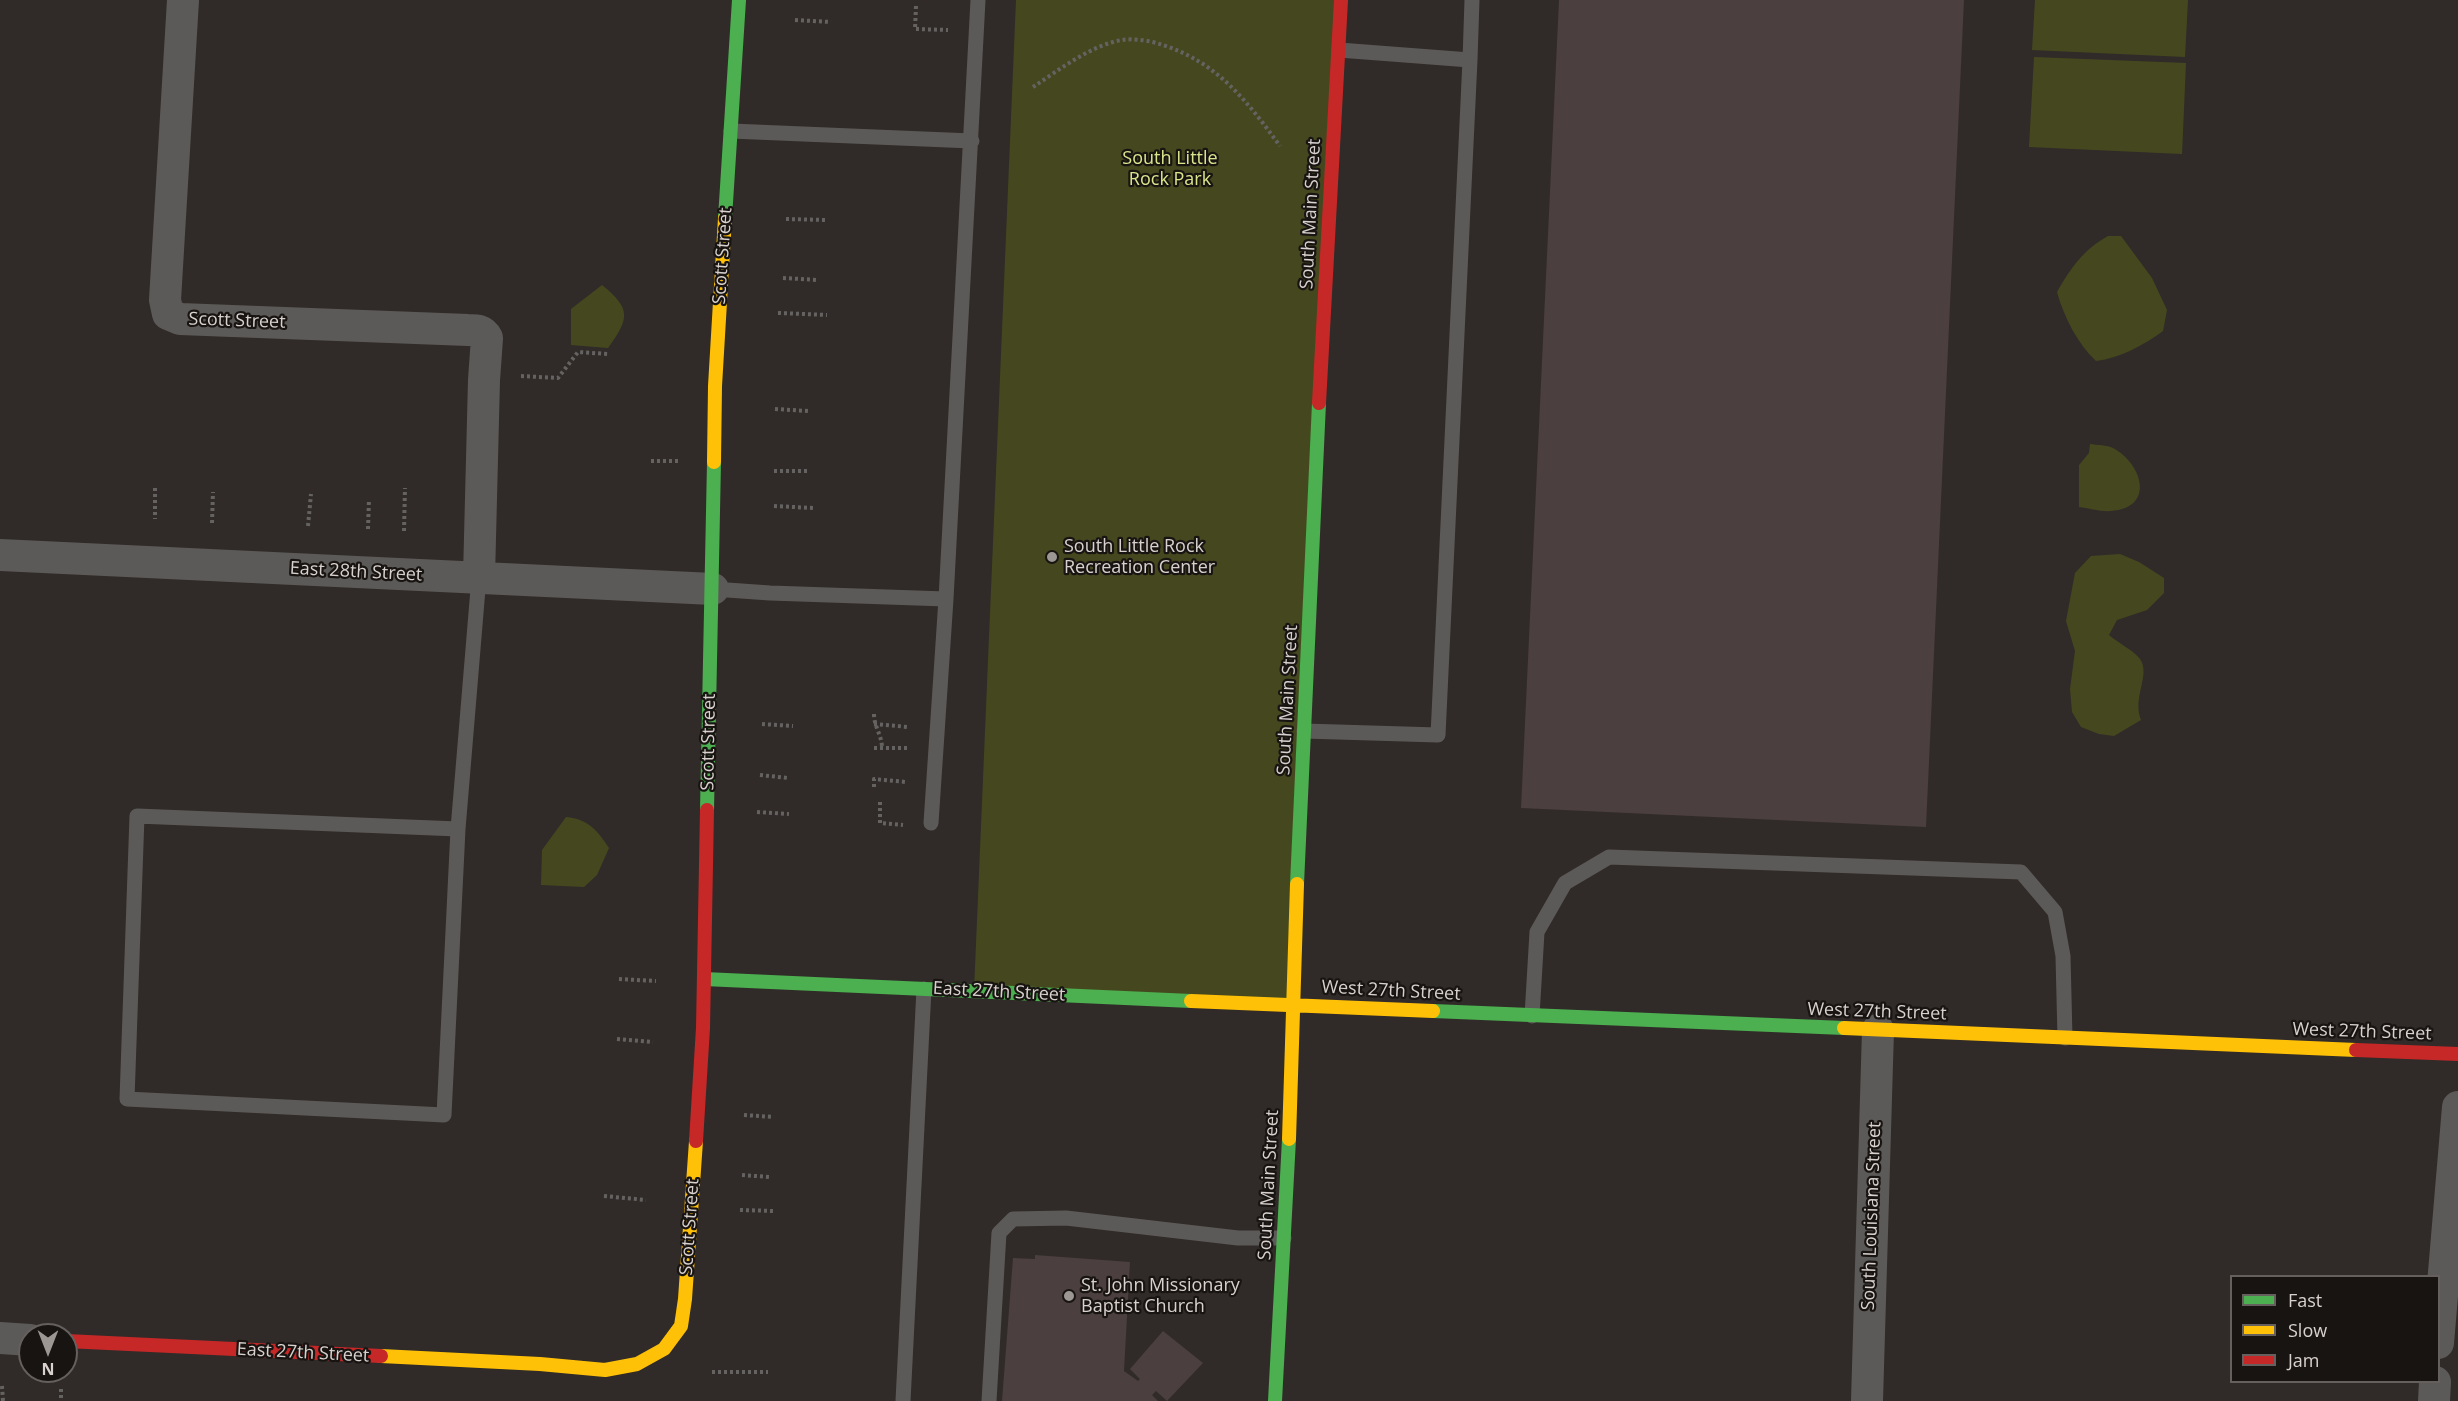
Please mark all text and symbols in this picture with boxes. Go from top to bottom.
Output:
street label: South Main Street [1296,138,1326,290]
park label: South Little Rock Park [1122,148,1218,190]
street label: Scott Street [709,207,737,305]
street label: Scott Street [188,309,286,333]
place label: South Little Rock Recreation Center [1064,536,1215,578]
marker: South Little Rock Recreation Center [1045,550,1059,564]
street label: East 28th Street [289,558,423,586]
street label: South Main Street [1273,624,1303,776]
street label: Scott Street [697,693,721,791]
street label: West 27th Street [1321,977,1461,1005]
street label: East 27th Street [932,978,1066,1006]
street label: West 27th Street [1807,999,1947,1025]
street label: West 27th Street [2292,1019,2432,1045]
street label: South Main Street [1254,1109,1284,1261]
street label: South Louisiana Street [1858,1121,1886,1311]
street label: Scott Street [676,1178,704,1276]
place label: St. John Missionary Baptist Church [1081,1275,1240,1318]
legend [2230,1275,2440,1383]
text: Fast [2288,1288,2322,1312]
marker: St. John Missionary Baptist Church [1062,1289,1076,1303]
text: Slow [2288,1318,2327,1342]
north arrow [18,1323,78,1383]
street label: East 27th Street [236,1339,370,1367]
text: Jam [2288,1348,2320,1372]
text: N [42,1358,55,1380]

